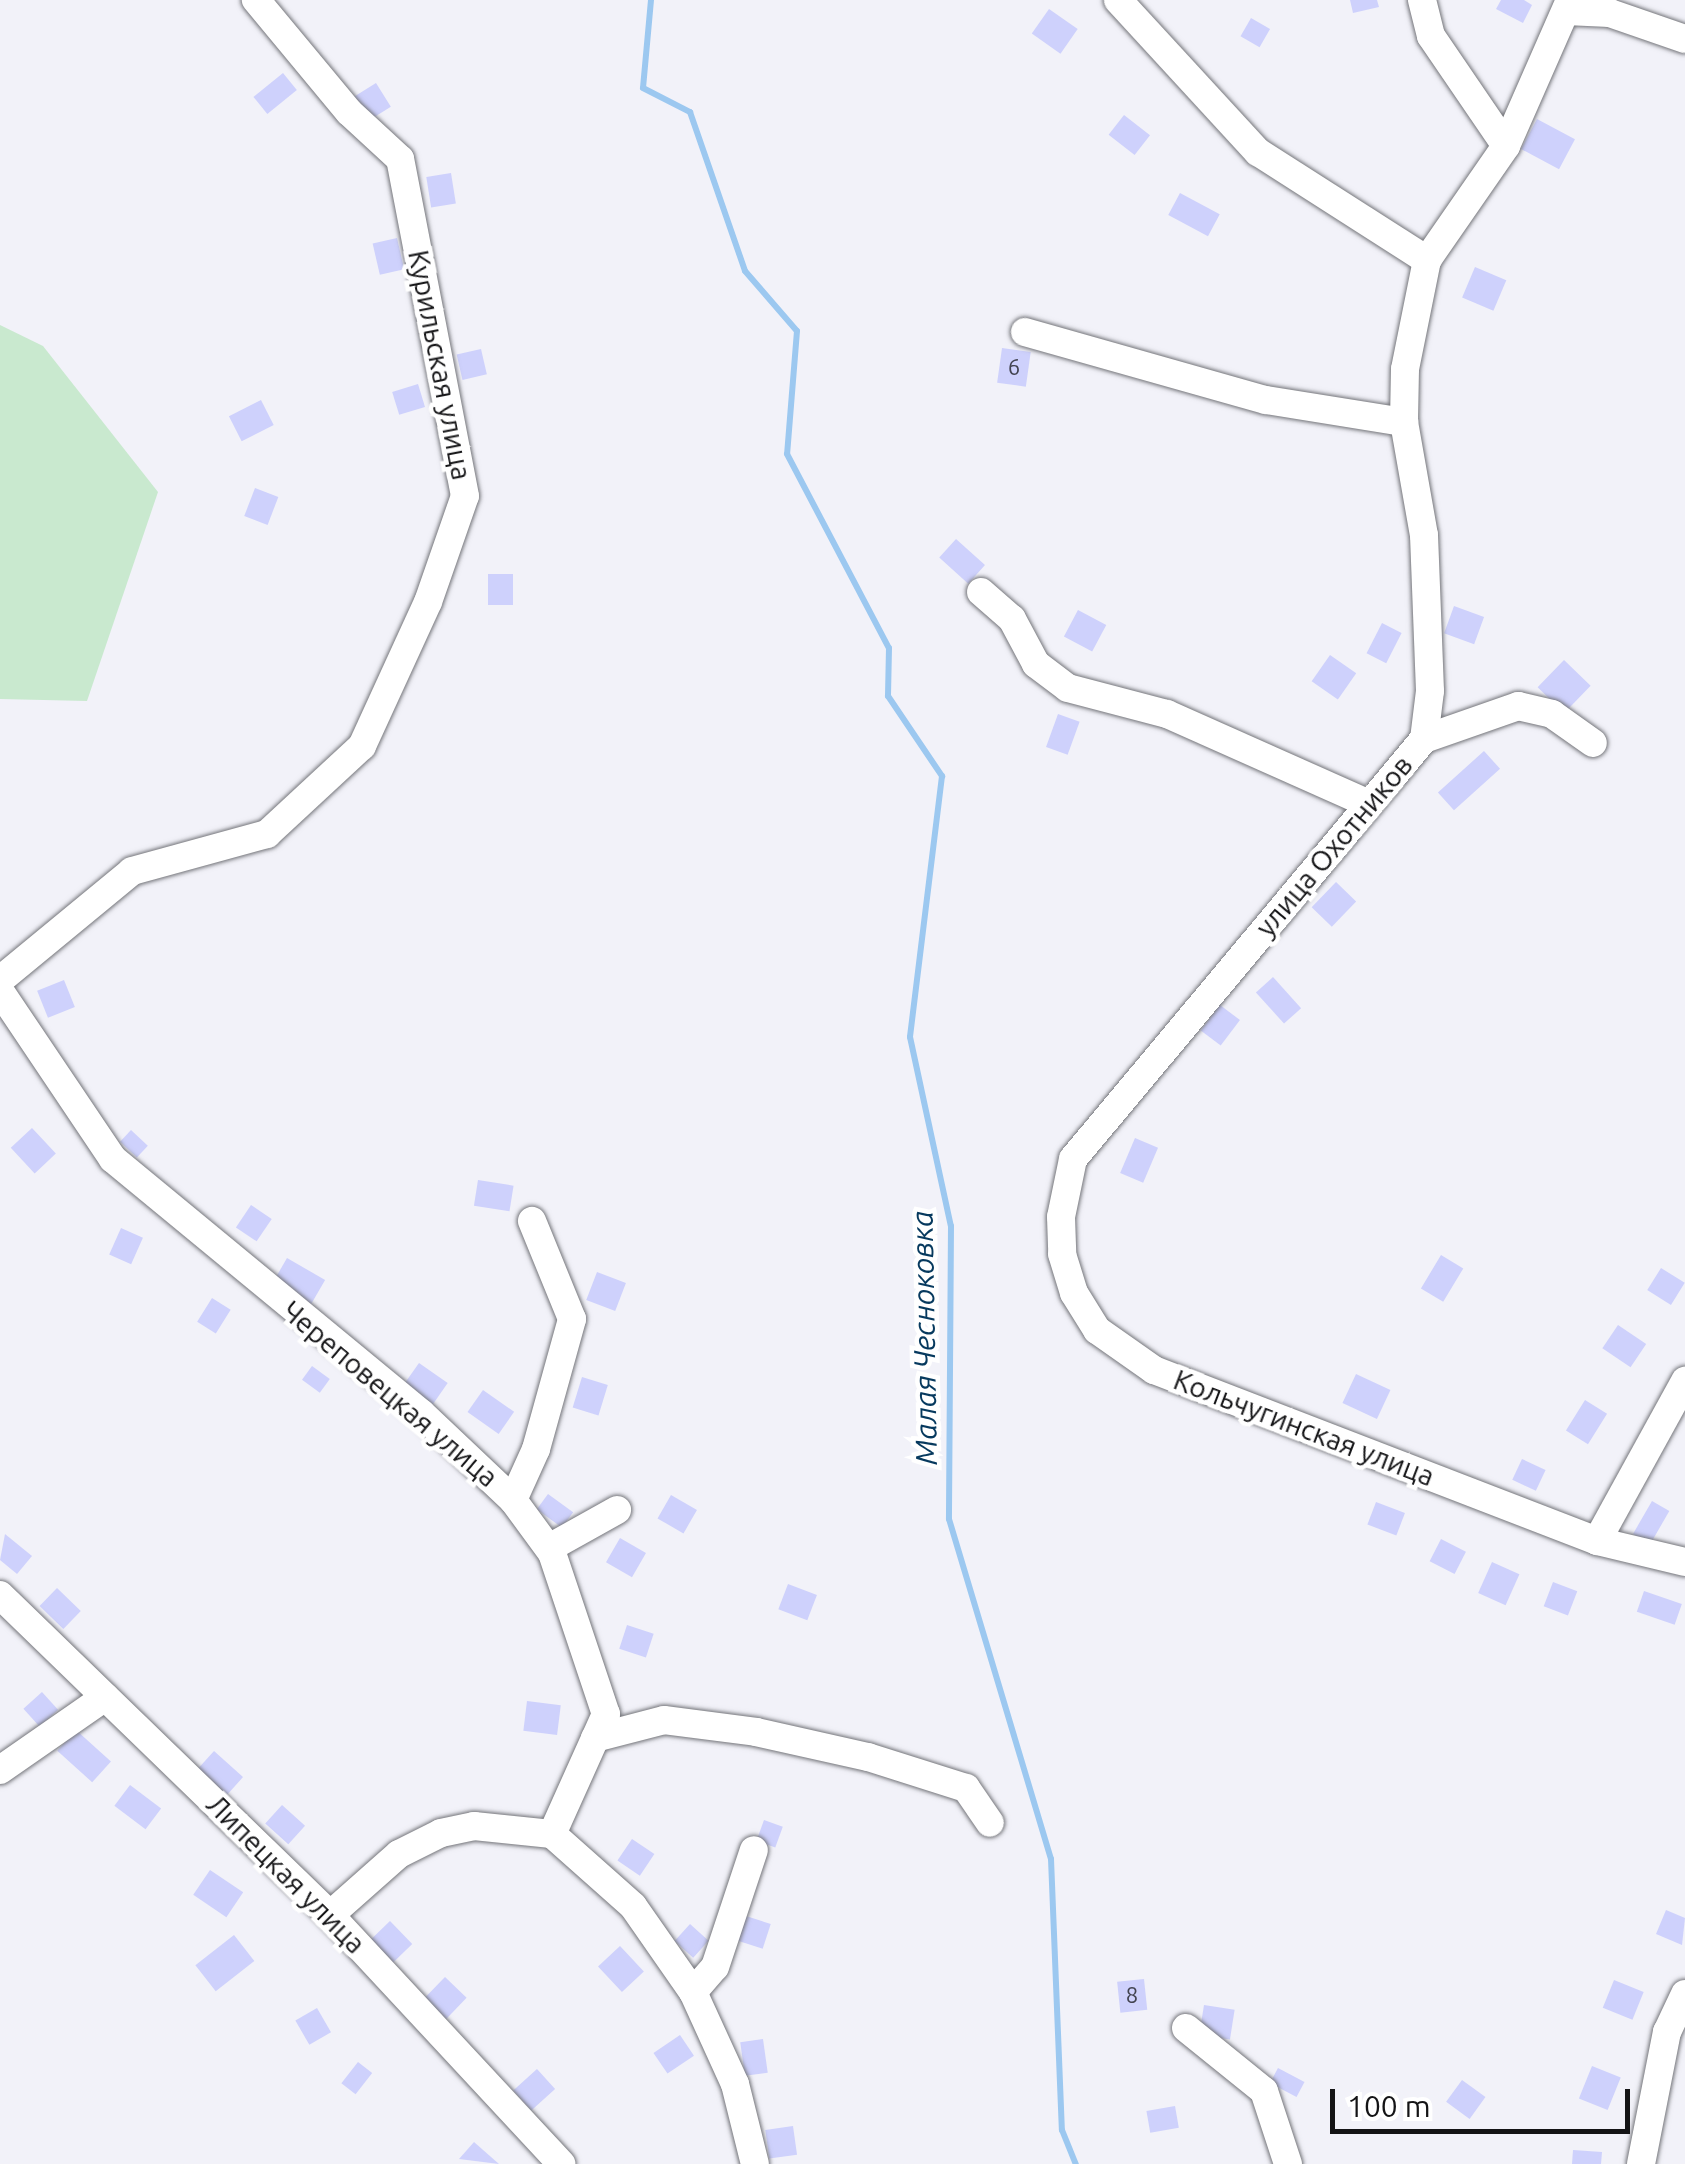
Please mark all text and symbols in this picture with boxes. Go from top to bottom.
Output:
street label: Курильская улица [401,247,479,483]
house number: 6 [1008,354,1020,380]
street label: улица Охотников [1248,749,1420,943]
water label: Малая Чесноковка [904,1211,944,1465]
street label: Череповецкая улица [275,1294,505,1494]
street label: Кольчугинская улица [1169,1363,1439,1493]
street label: Липецкая улица [200,1788,372,1960]
house number: 8 [1126,1982,1138,2008]
scale bar [1335,2069,1635,2131]
text: 100 m [1347,2089,1431,2123]

